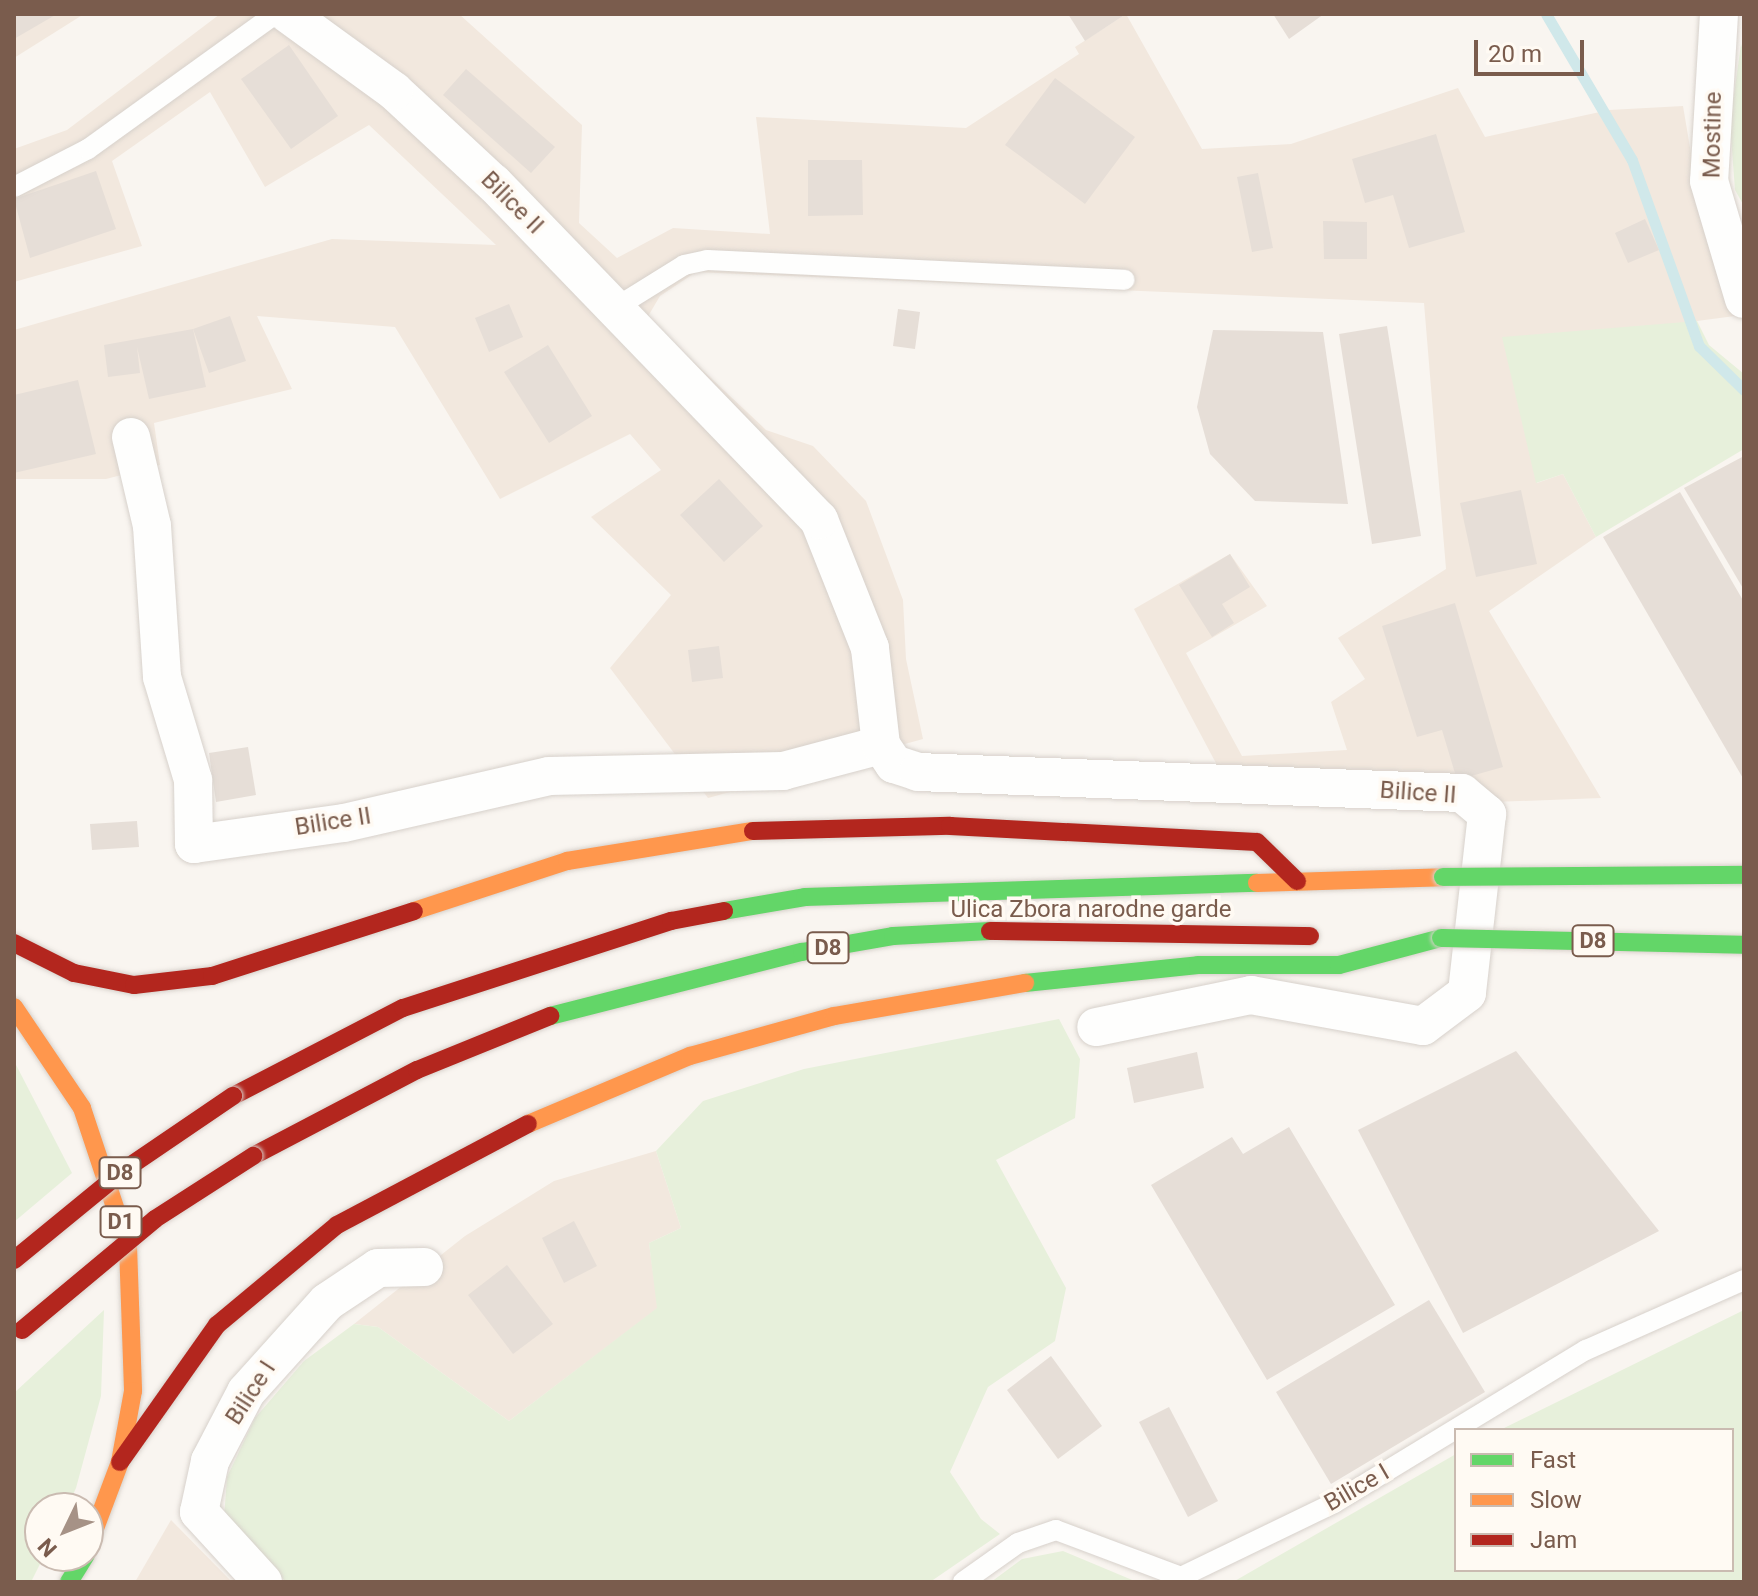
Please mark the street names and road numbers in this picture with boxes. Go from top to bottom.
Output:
street label: Mostine [1698,91,1728,179]
street label: Bilice II [475,166,549,240]
street label: Bilice II [1379,776,1457,810]
street label: Bilice II [293,802,373,842]
street label: Ulica Zbora narodne garde [950,896,1232,924]
road number: D8 [1571,923,1615,959]
road number: D8 [806,930,850,966]
road number: D8 [98,1155,142,1191]
road number: D1 [99,1204,143,1240]
street label: Bilice I [220,1356,282,1430]
street label: Bilice I [1319,1458,1395,1518]

